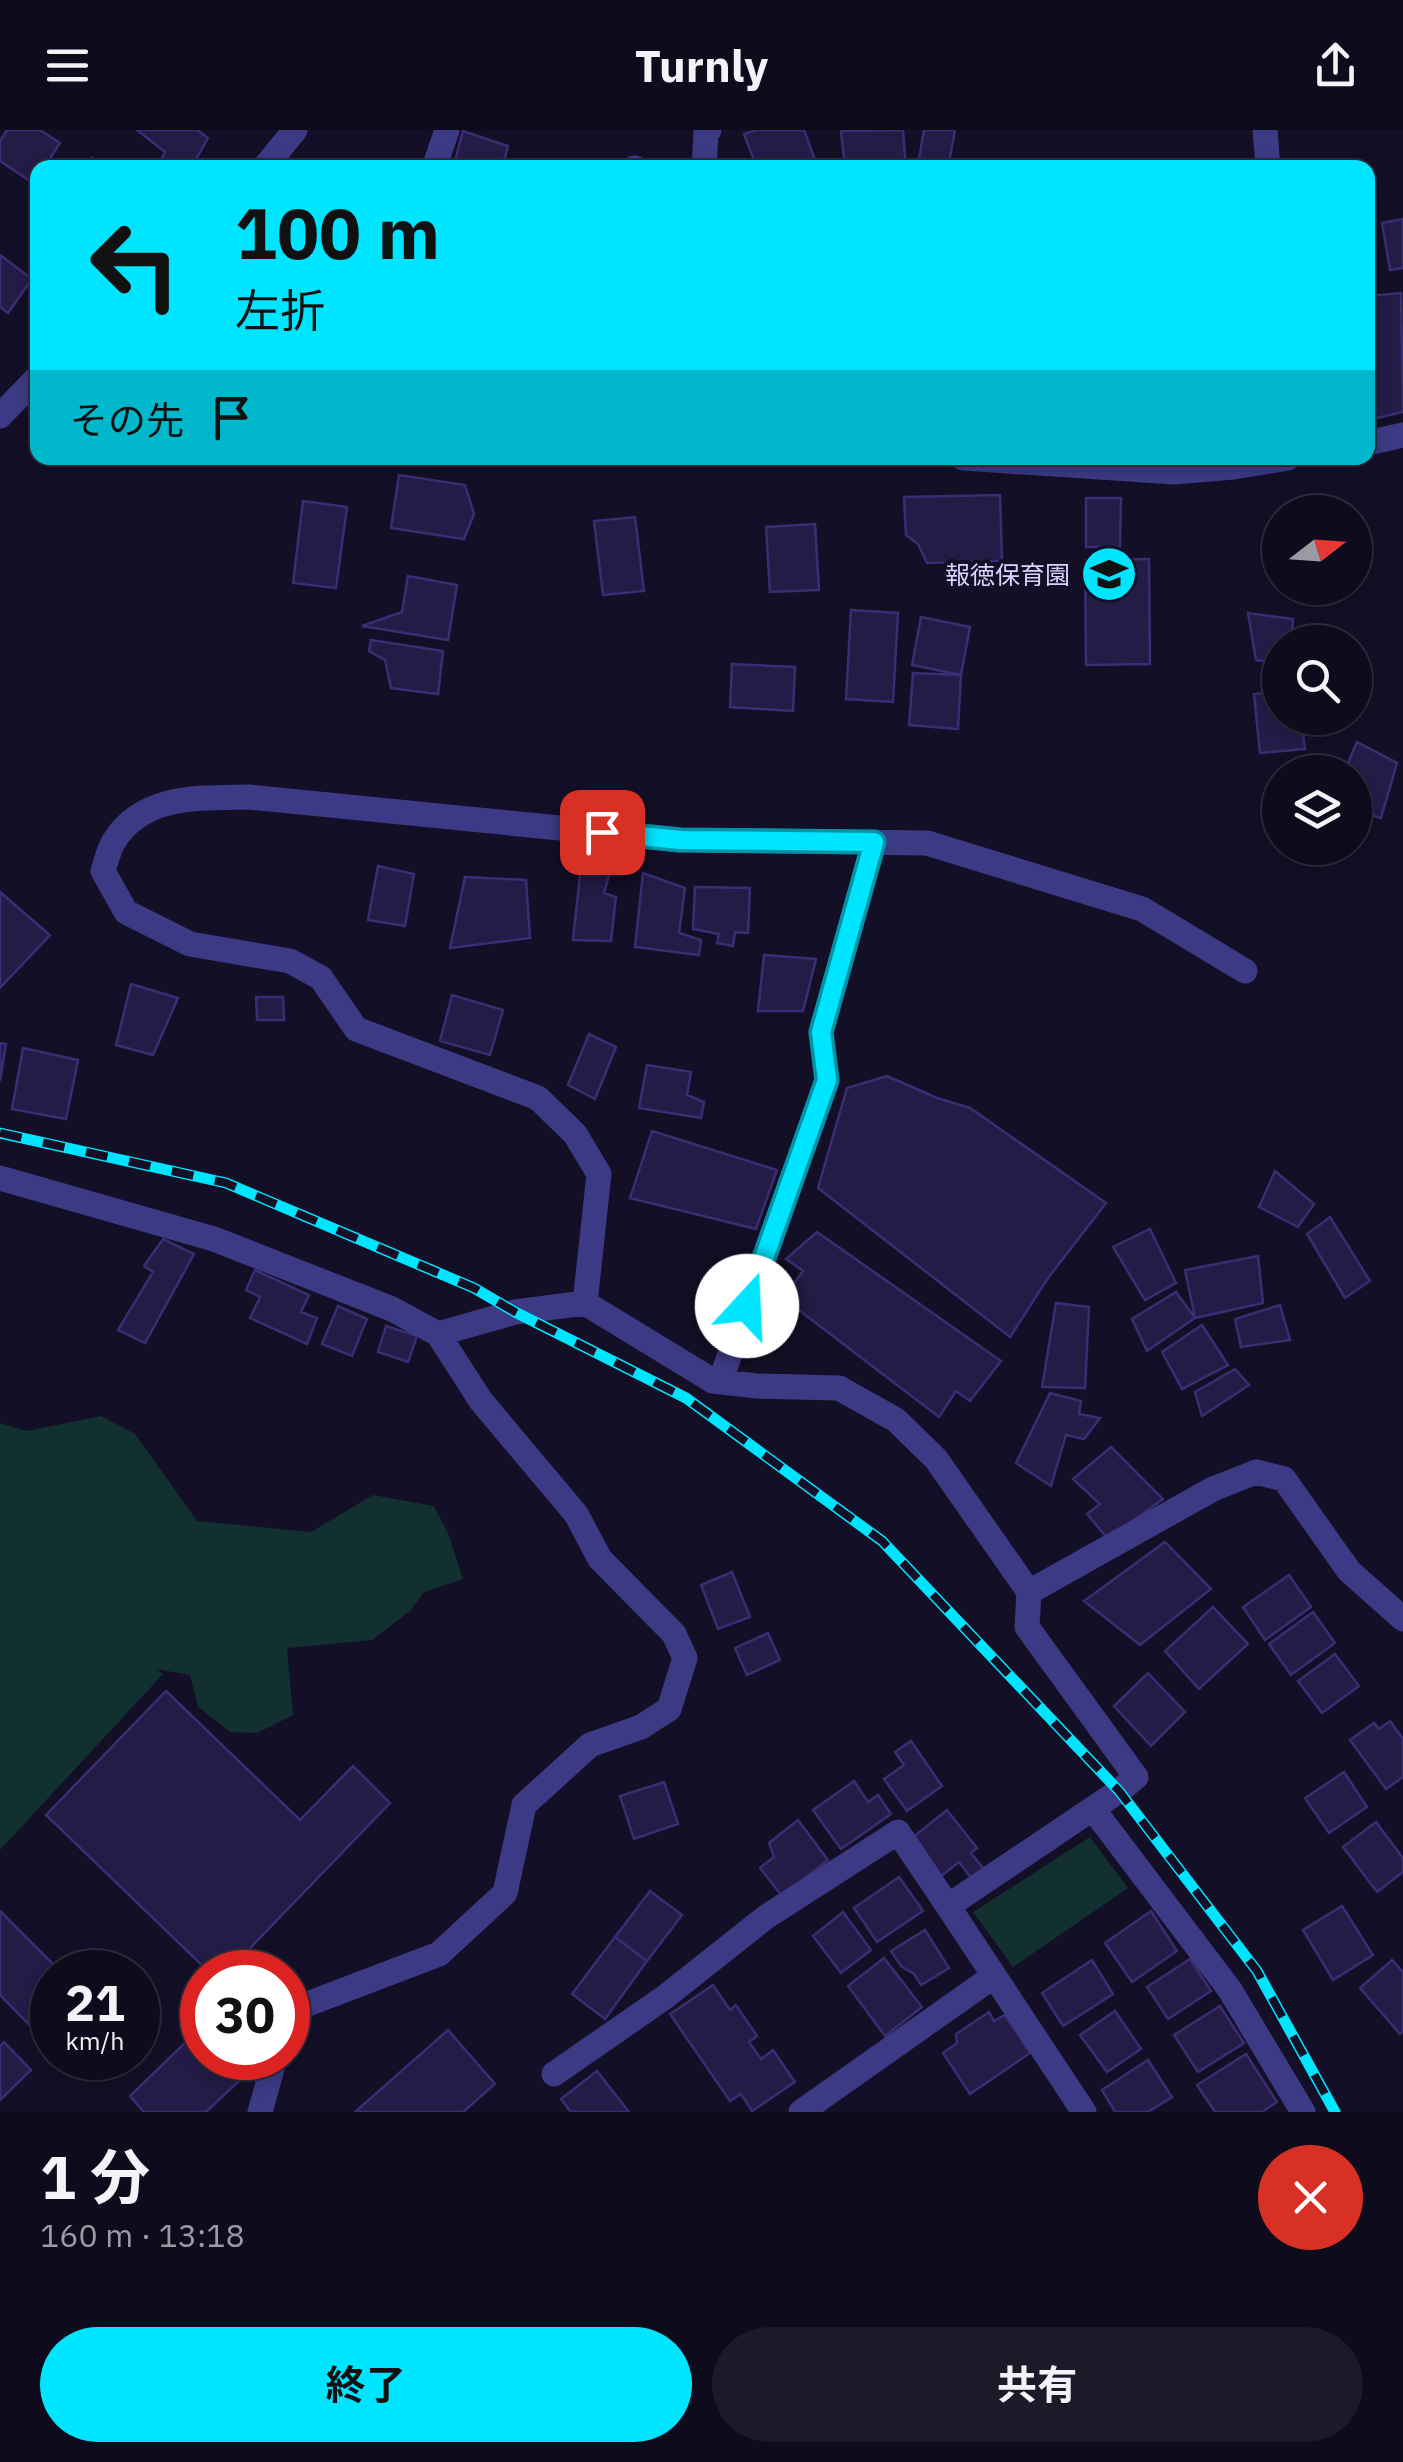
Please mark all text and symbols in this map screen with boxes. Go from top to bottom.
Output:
text: Turnly [635,36,768,94]
icon: menu [40,38,95,93]
icon: share [1308,38,1363,93]
text: 100 m [235,187,440,278]
icon: left [70,200,200,330]
text: 左折 [235,281,325,339]
icon: arrive [204,390,259,445]
text: その先 [70,395,184,444]
north arrow [1262,495,1372,605]
map controls [1262,495,1372,865]
school or university icon: 報徳保育園 [1079,544,1139,604]
place label: 報徳保育園 [945,558,1070,591]
button: search [1262,625,1372,735]
button: layers [1262,755,1372,865]
pin [560,790,645,875]
icon: arrive [575,805,630,860]
position arrow [695,1254,799,1358]
speed limit sign: 30 [180,1950,310,2080]
text: 21 [65,1970,125,2035]
text: km/h [66,2024,124,2057]
text: 1 分 [40,2137,150,2216]
button: close [1258,2145,1363,2250]
text: 160 m · 13:18 [40,2214,245,2256]
button: 終了 [40,2327,692,2442]
button: 共有 [712,2327,1363,2442]

